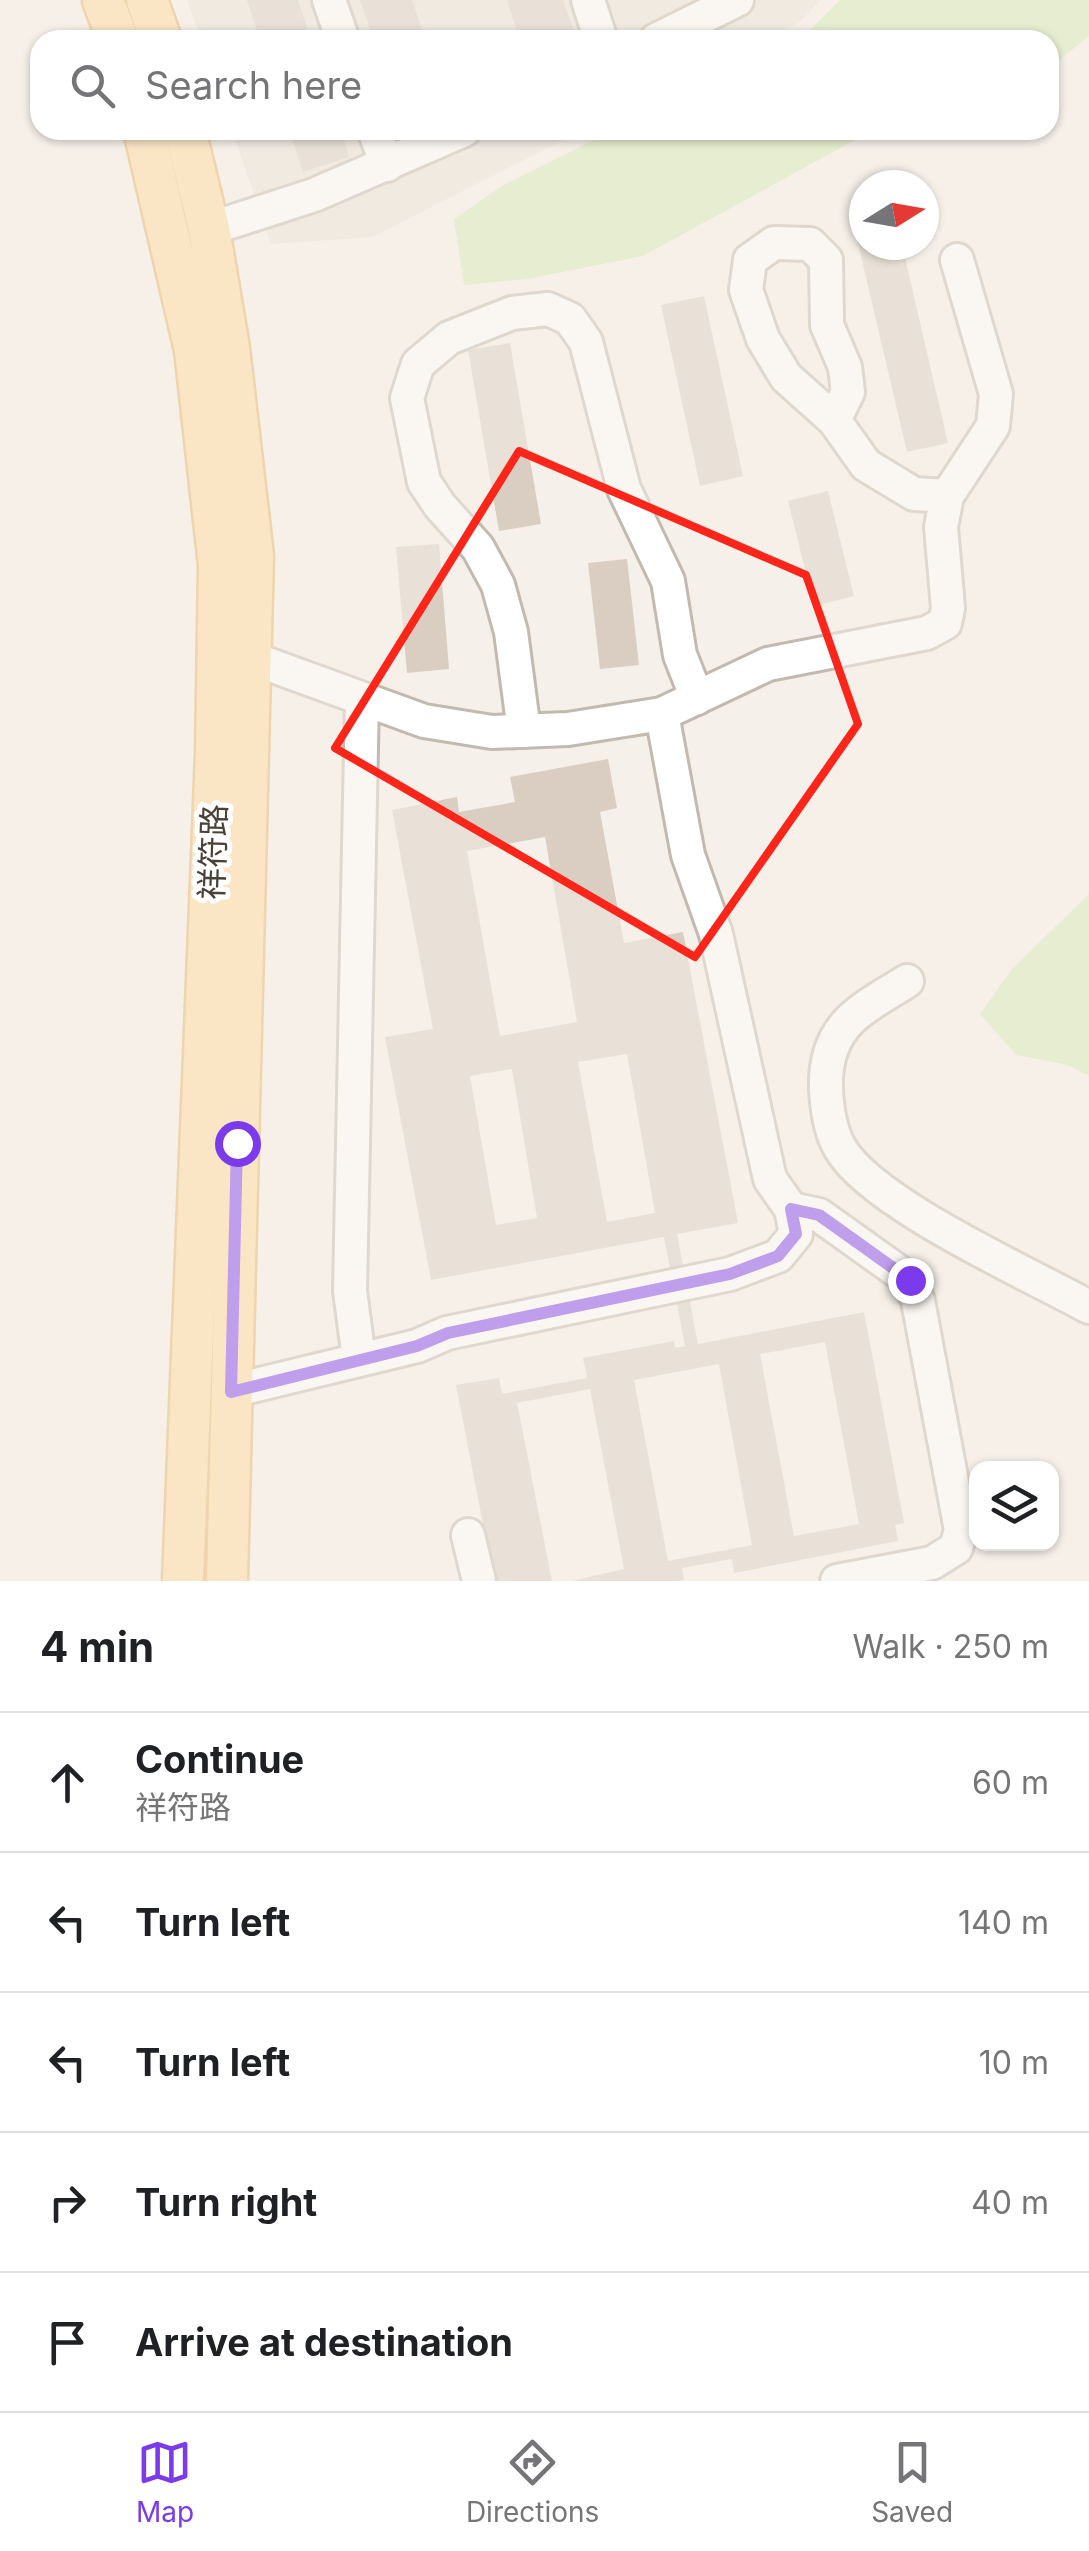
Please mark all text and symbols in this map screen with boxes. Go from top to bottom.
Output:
search box [30,30,1059,140]
icon: search [65,58,120,113]
text: Search here [145,62,362,108]
north arrow [849,170,939,260]
street label: 祥符路 [192,803,234,901]
route start [215,1121,261,1167]
route end [888,1258,934,1304]
map controls [969,1461,1059,1551]
button: layers [969,1461,1059,1551]
text: 4 min [40,1621,154,1672]
text: Walk · 250 m [852,1627,1049,1666]
text: Continue [135,1736,304,1782]
icon: ahead [40,1755,95,1810]
text: 60 m [972,1763,1049,1802]
text: 祥符路 [135,1788,231,1827]
icon: left [40,1895,95,1950]
text: Turn left [135,1899,290,1945]
text: 140 m [958,1903,1049,1942]
icon: left [40,2035,95,2090]
text: Turn left [135,2039,290,2085]
text: 10 m [979,2043,1049,2082]
icon: right [40,2175,95,2230]
text: Turn right [135,2179,317,2225]
text: 40 m [971,2183,1049,2222]
icon: arrive [40,2315,95,2370]
text: Arrive at destination [135,2319,513,2365]
tab: Map [136,2435,194,2529]
tab: Directions [466,2435,599,2529]
tab: Saved [871,2435,953,2529]

